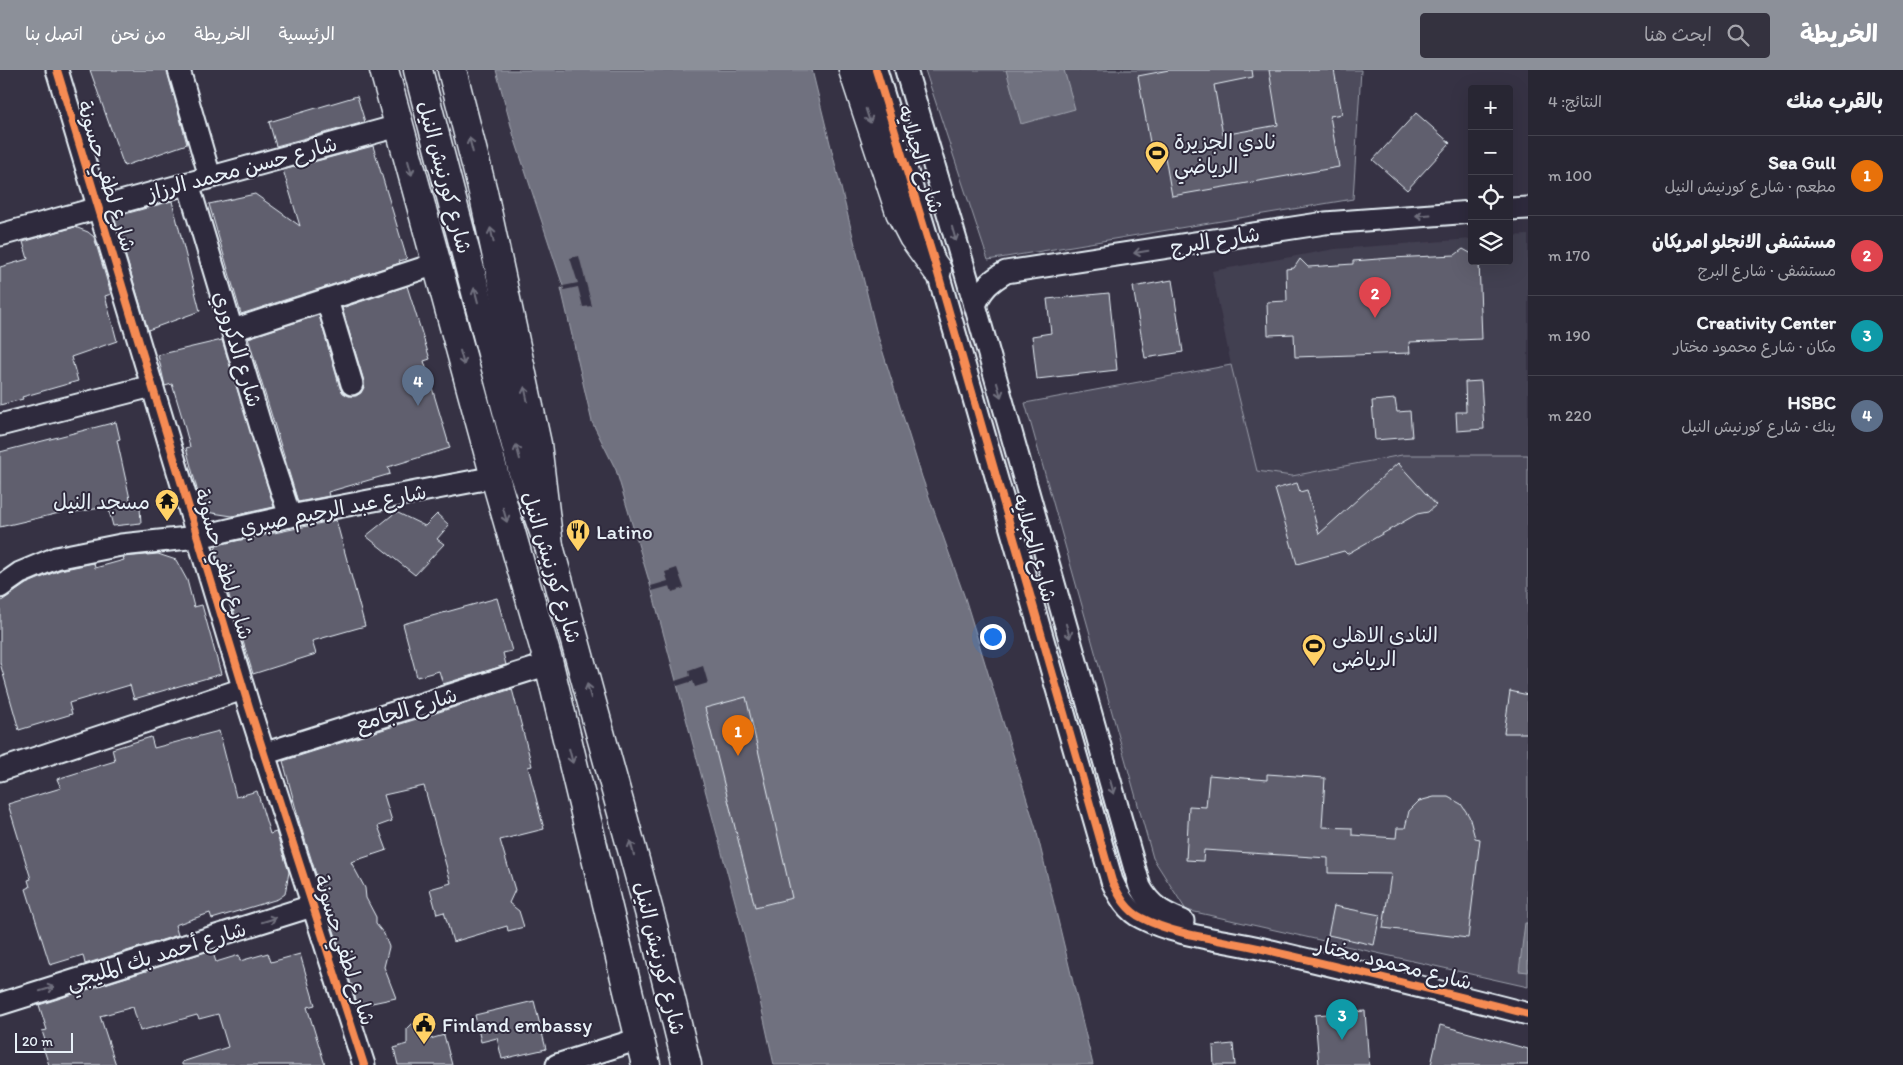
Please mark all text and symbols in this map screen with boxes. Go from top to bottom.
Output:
search box [1420,13,1770,58]
text: الخريطة [1800,19,1878,48]
icon: search [1724,21,1752,49]
text: اتصل بنا [25,23,83,45]
text: من نحن [111,23,166,45]
text: الخريطة [194,23,251,45]
text: الرئيسية [279,23,335,45]
text: ابحث هنا [1644,23,1712,46]
map controls [1468,85,1513,265]
button: + [1468,85,1513,130]
text: بالقرب منك [1786,88,1883,113]
text: النتائج: 4 [1548,92,1602,111]
street label: شارع لطفي حسونة [65,97,142,257]
street label: شارع كورنيش النيل [410,98,477,257]
street label: شارع الجبلايه [890,102,949,217]
one-way arrow [864,108,873,124]
place label: نادي الجزيرة الرياضي [1174,129,1276,185]
button: − [1468,130,1513,175]
street label: شارع حسن محمد الرزاز [142,131,341,209]
one-way arrow [466,137,475,153]
sports icon: نادي الجزيرة الرياضي [1144,140,1170,174]
text: Sea Gull [1768,151,1836,174]
one-way arrow [405,160,415,176]
text: 100 m [1548,166,1592,185]
text: 1 [1863,166,1871,185]
button: locate [1468,175,1513,220]
text: مطعم · شارع كورنيش النيل [1664,177,1836,196]
one-way arrow [1415,211,1431,220]
button: layers [1468,220,1513,265]
street label: شارع البرج [1168,221,1262,262]
one-way arrow [950,226,960,242]
one-way arrow [487,227,497,243]
text: مستشفى الانجلو امريكان [1652,230,1836,253]
text: 170 m [1548,246,1590,265]
text: 2 [1863,246,1871,265]
one-way arrow [1133,247,1149,257]
text: مستشفى · شارع البرج [1698,261,1836,280]
pin: 2 [1359,277,1391,318]
one-way arrow [471,287,480,303]
street label: شارع الدكروري [206,288,268,411]
text: Creativity Center [1697,311,1836,334]
text: 190 m [1548,326,1591,345]
text: 3 [1863,326,1871,345]
text: مكان · شارع محمود مختار [1673,337,1836,356]
one-way arrow [458,350,467,366]
pin: 4 [402,365,434,406]
one-way arrow [995,382,1005,398]
one-way arrow [521,386,531,402]
text: HSBC [1788,391,1836,414]
text: 220 m [1548,406,1592,425]
text: 4 [1862,406,1872,425]
text: بنك · شارع كورنيش النيل [1681,417,1836,436]
one-way arrow [513,444,522,460]
street label: شارع عبد الرحيم صبري [238,479,429,543]
street label: شارع لطفي حسونة [182,485,259,645]
temple icon: مسجد النيل [154,488,180,522]
street label: شارع كورنيش النيل [514,488,587,647]
place label: مسجد النيل [53,489,150,514]
street label: شارع الجبلايه [1005,491,1062,606]
one-way arrow [501,507,511,523]
restaurant icon: Latino [565,518,591,552]
place label: Latino [596,519,653,544]
place label: النادى الاهلى الرياضى [1332,622,1438,673]
one-way arrow [1063,623,1073,639]
your location [980,624,1006,650]
sports icon: النادى الاهلى الرياضى [1301,633,1327,667]
street label: شارع الجامع [352,682,461,739]
one-way arrow [583,684,593,700]
pin: 1 [722,715,754,756]
one-way arrow [567,748,576,764]
one-way arrow [1107,779,1117,795]
one-way arrow [626,841,636,857]
street label: شارع لطفي حسونة [302,872,381,1030]
street label: شارع كورنيش النيل [626,879,691,1038]
one-way arrow [260,914,276,924]
street label: شارع أحمد بك المليجي [63,916,251,1001]
street label: شارع محمود مختار [1311,931,1475,997]
one-way arrow [38,984,54,993]
pin: 3 [1326,999,1358,1040]
public building icon: Finland embassy [411,1011,437,1045]
place label: Finland embassy [442,1012,592,1037]
scale bar [15,1030,72,1053]
text: 20 m [22,1033,53,1050]

